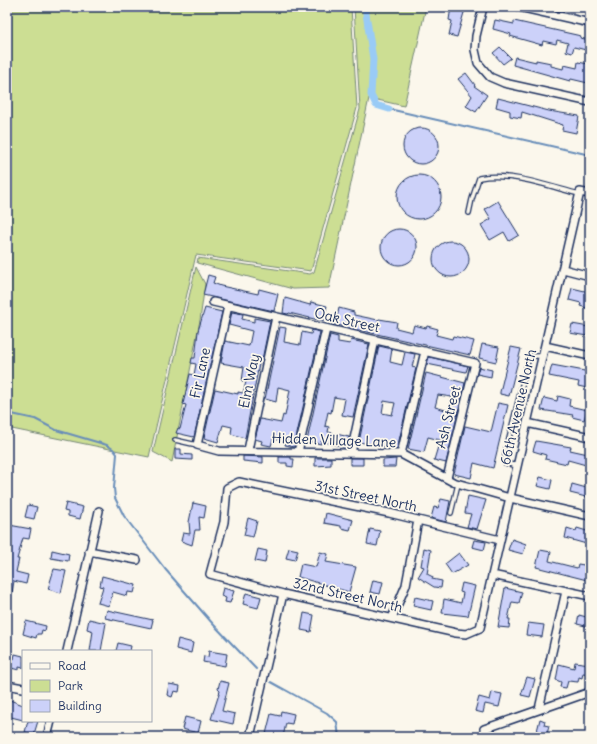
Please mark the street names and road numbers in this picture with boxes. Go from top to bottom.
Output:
street label: Oak Street [312,304,382,336]
street label: Fir Lane [186,346,214,400]
street label: 66th Avenue North [496,347,540,467]
street label: Elm Way [234,352,264,410]
street label: Ash Street [432,383,465,450]
street label: Hidden Village Lane [271,429,397,451]
street label: 31st Street North [313,476,419,516]
street label: 32nd Street North [291,574,405,616]

